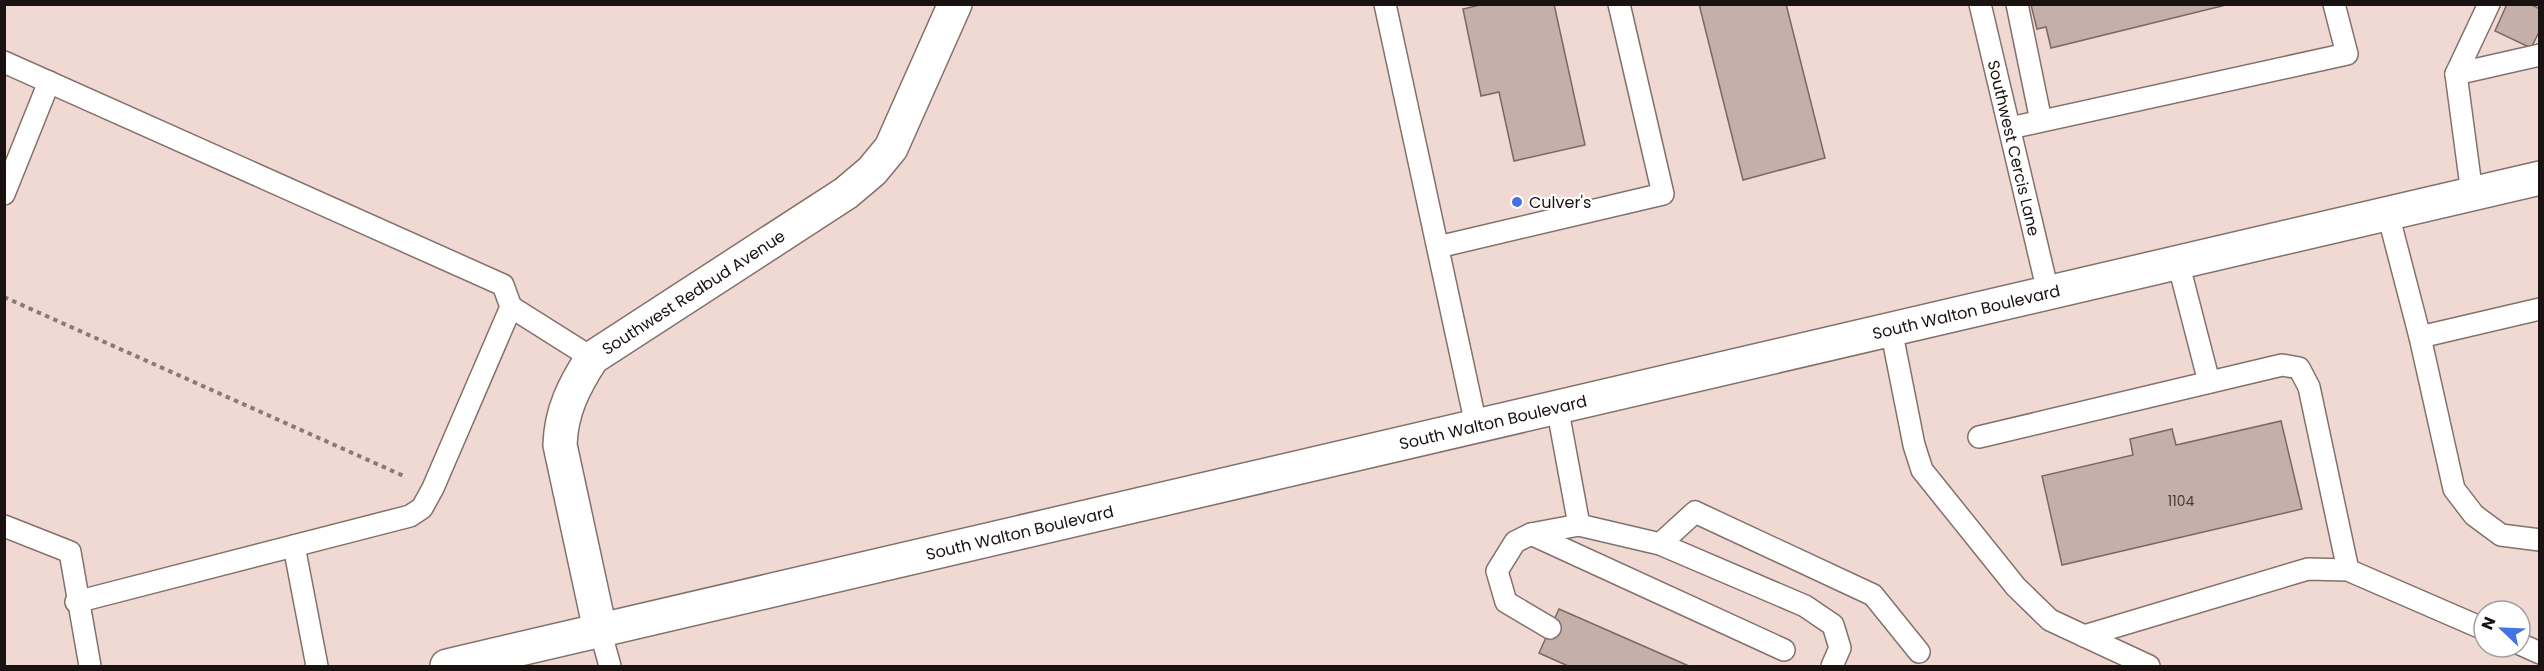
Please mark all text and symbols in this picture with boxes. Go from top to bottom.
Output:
street label: Southwest Cercis Lane [1982,58,2046,238]
place label: Culver's [1529,191,1591,214]
marker: Culver's [1510,195,1524,209]
street label: Southwest Redbud Avenue [597,224,789,360]
street label: South Walton Boulevard [1870,279,2062,345]
street label: South Walton Boulevard [1397,389,1589,455]
house number: 1104 [2168,491,2194,511]
street label: South Walton Boulevard [924,499,1116,565]
north arrow [2472,599,2532,659]
text: N [2476,613,2502,633]

